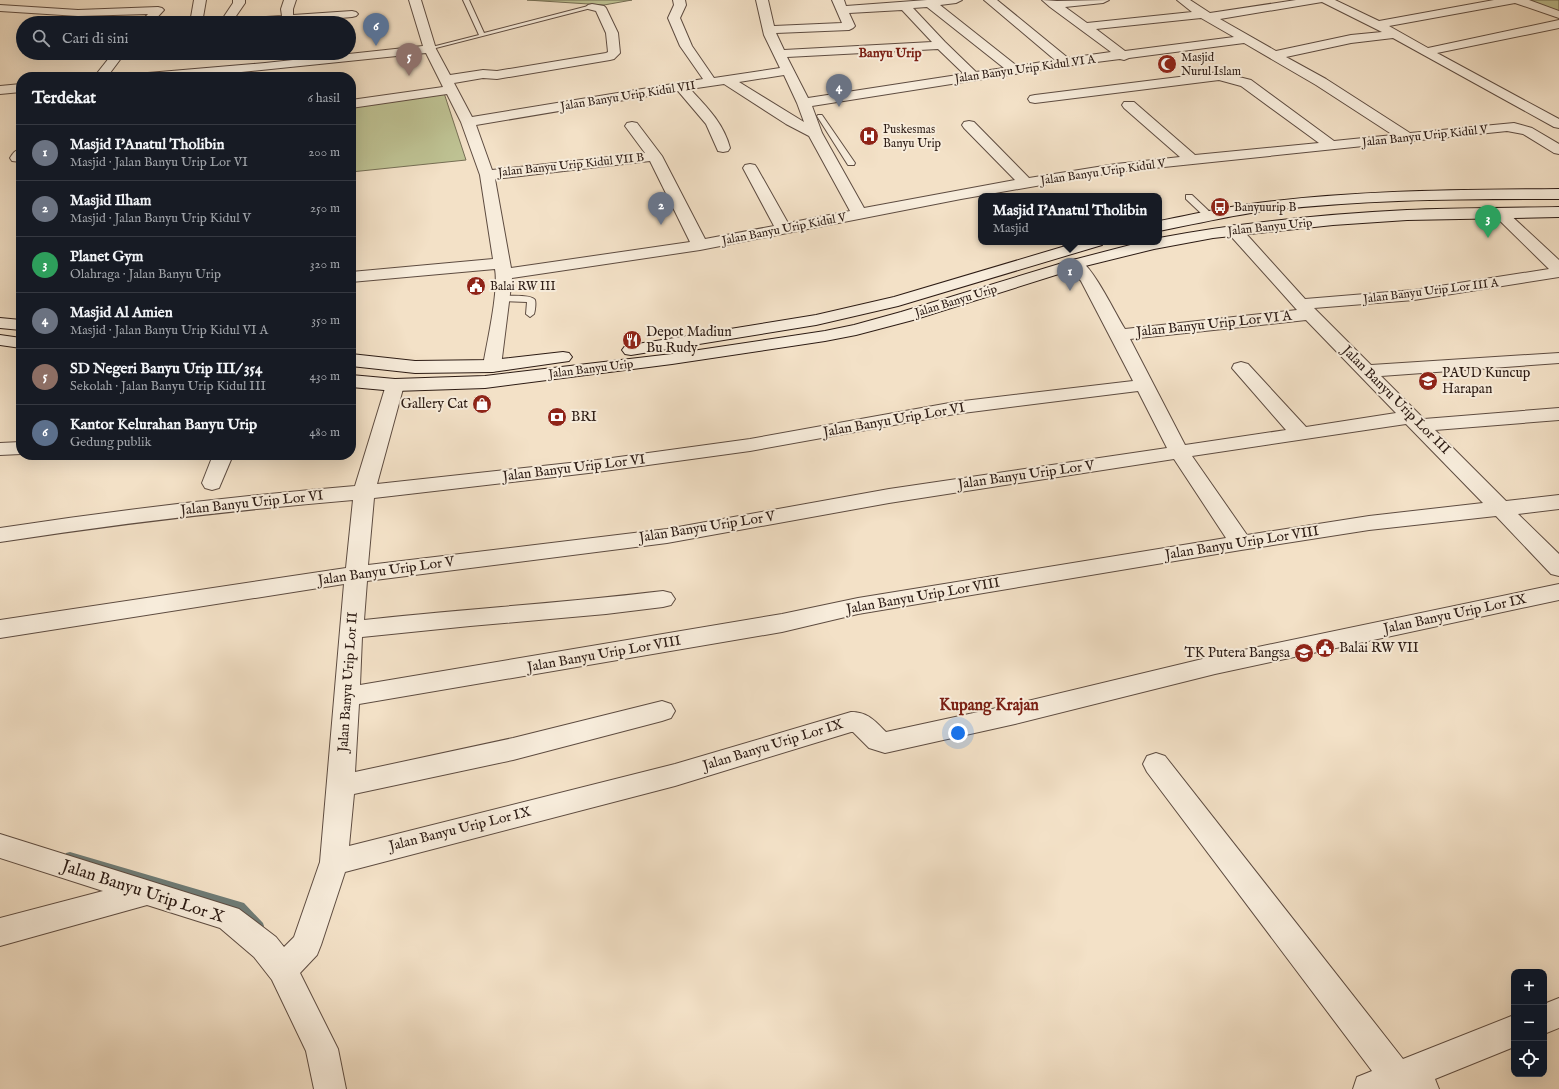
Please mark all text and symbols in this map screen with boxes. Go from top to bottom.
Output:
pin: 6 [363,13,389,46]
search box [16,16,356,60]
icon: search [30,27,52,49]
text: Cari di sini [62,29,129,48]
pin: 5 [396,43,422,76]
district label: Banyu Urip [859,45,921,62]
place label: Masjid Nurul Islam [1181,50,1241,79]
street label: Jalan Banyu Urip Kidul VI A [952,52,1097,88]
mosque icon: Masjid Nurul Islam [1156,53,1178,75]
pin: 4 [826,74,852,107]
street label: Jalan Banyu Urip Kidul VII [557,78,697,115]
text: Terdekat [32,88,96,109]
text: 6 hasil [308,90,340,107]
place label: Puskesmas Banyu Urip [883,122,942,152]
street label: Jalan Banyu Urip Kidul V [1359,122,1490,151]
hospital icon: Puskesmas Banyu Urip [858,125,880,147]
text: Masjid I'Anatul Tholibin [70,135,225,154]
text: 1 [43,144,47,161]
text: 200 m [308,144,340,161]
street label: Jalan Banyu Urip Kidul VII B [495,150,645,181]
text: Masjid · Jalan Banyu Urip Lor VI [70,154,248,171]
street label: Jalan Banyu Urip Kidul V [1037,156,1168,189]
text: Masjid Ilham [70,191,151,210]
pin: 2 [648,192,674,225]
popup [978,193,1162,245]
bus stop icon: Banyuurip B [1209,196,1231,218]
text: 2 [42,200,48,217]
text: 250 m [310,200,340,217]
place label: Banyuurip B [1234,200,1296,216]
text: Masjid I'Anatul Tholibin [993,201,1147,220]
pin: 3 [1475,205,1501,238]
street label: Jalan Banyu Urip Kidul V [719,209,849,250]
text: Masjid · Jalan Banyu Urip Kidul V [70,210,251,227]
street label: Jalan Banyu Urip [1225,215,1314,240]
text: Masjid [993,220,1029,237]
text: Planet Gym [70,247,143,266]
text: 3 [43,256,47,273]
text: 320 m [310,256,340,273]
pin: 1 [1057,258,1083,291]
text: Olahraga · Jalan Banyu Urip [70,266,221,283]
public building icon: Balai RW III [465,275,487,297]
street label: Jalan Banyu Urip Lor III A [1360,275,1501,308]
place label: Balai RW III [490,279,556,294]
street label: Jalan Banyu Urip [911,281,1000,322]
text: Masjid Al Amien [70,303,173,322]
street label: Jalan Banyu Urip Lor VI A [1133,307,1293,341]
text: 4 [42,312,48,329]
text: 350 m [311,312,340,329]
text: Masjid · Jalan Banyu Urip Kidul VI A [70,322,268,339]
place label: Depot Madiun Bu Rudy [646,323,732,357]
restaurant icon: Depot Madiun Bu Rudy [621,329,643,351]
street label: Jalan Banyu Urip Lor III [1336,340,1454,458]
street label: Jalan Banyu Urip [546,356,635,383]
text: SD Negeri Banyu Urip III/ 354 [70,359,262,378]
place label: PAUD Kuncup Harapan [1442,364,1531,398]
text: 5 [43,368,47,385]
text: 430 m [310,368,340,385]
school or university icon: PAUD Kuncup Harapan [1417,370,1439,392]
text: Sekolah · Jalan Banyu Urip Kidul III [70,378,266,395]
shop icon: Gallery Cat [471,393,493,415]
place label: Gallery Cat [401,395,468,413]
street label: Jalan Banyu Urip Lor VI [820,399,966,442]
bank icon: BRI [546,406,568,428]
place label: BRI [571,408,597,426]
text: Kantor Kelurahan Banyu Urip [70,415,257,434]
text: 6 [42,424,48,441]
text: 480 m [309,424,340,441]
text: Gedung publik [70,434,151,451]
street label: Jalan Banyu Urip Lor VI [500,450,646,486]
street label: Jalan Banyu Urip Lor V [955,456,1096,494]
street label: Jalan Banyu Urip Lor VI [178,487,324,520]
street label: Jalan Banyu Urip Lor V [636,507,777,547]
street label: Jalan Banyu Urip Lor VIII [1162,522,1320,564]
street label: Jalan Banyu Urip Lor V [315,552,456,590]
street label: Jalan Banyu Urip Lor VIII [843,574,1001,619]
street label: Jalan Banyu Urip Lor IX [1380,590,1529,638]
street label: Jalan Banyu Urip Lor II [334,611,362,755]
street label: Jalan Banyu Urip Lor VIII [524,632,682,677]
public building icon: Balai RW VII [1314,637,1336,659]
place label: Balai RW VII [1339,639,1419,657]
school or university icon: TK Putera Bangsa [1293,642,1315,664]
place label: TK Putera Bangsa [1184,644,1291,662]
district label: Kupang Krajan [939,696,1039,716]
street label: Jalan Banyu Urip Lor IX [699,715,846,776]
your location [948,723,968,743]
street label: Jalan Banyu Urip Lor IX [385,802,534,856]
street label: Jalan Banyu Urip Lor X [57,855,227,928]
map controls [1511,969,1547,1077]
button: + [1511,969,1547,1005]
button: − [1511,1005,1547,1041]
button: locate [1511,1041,1547,1077]

